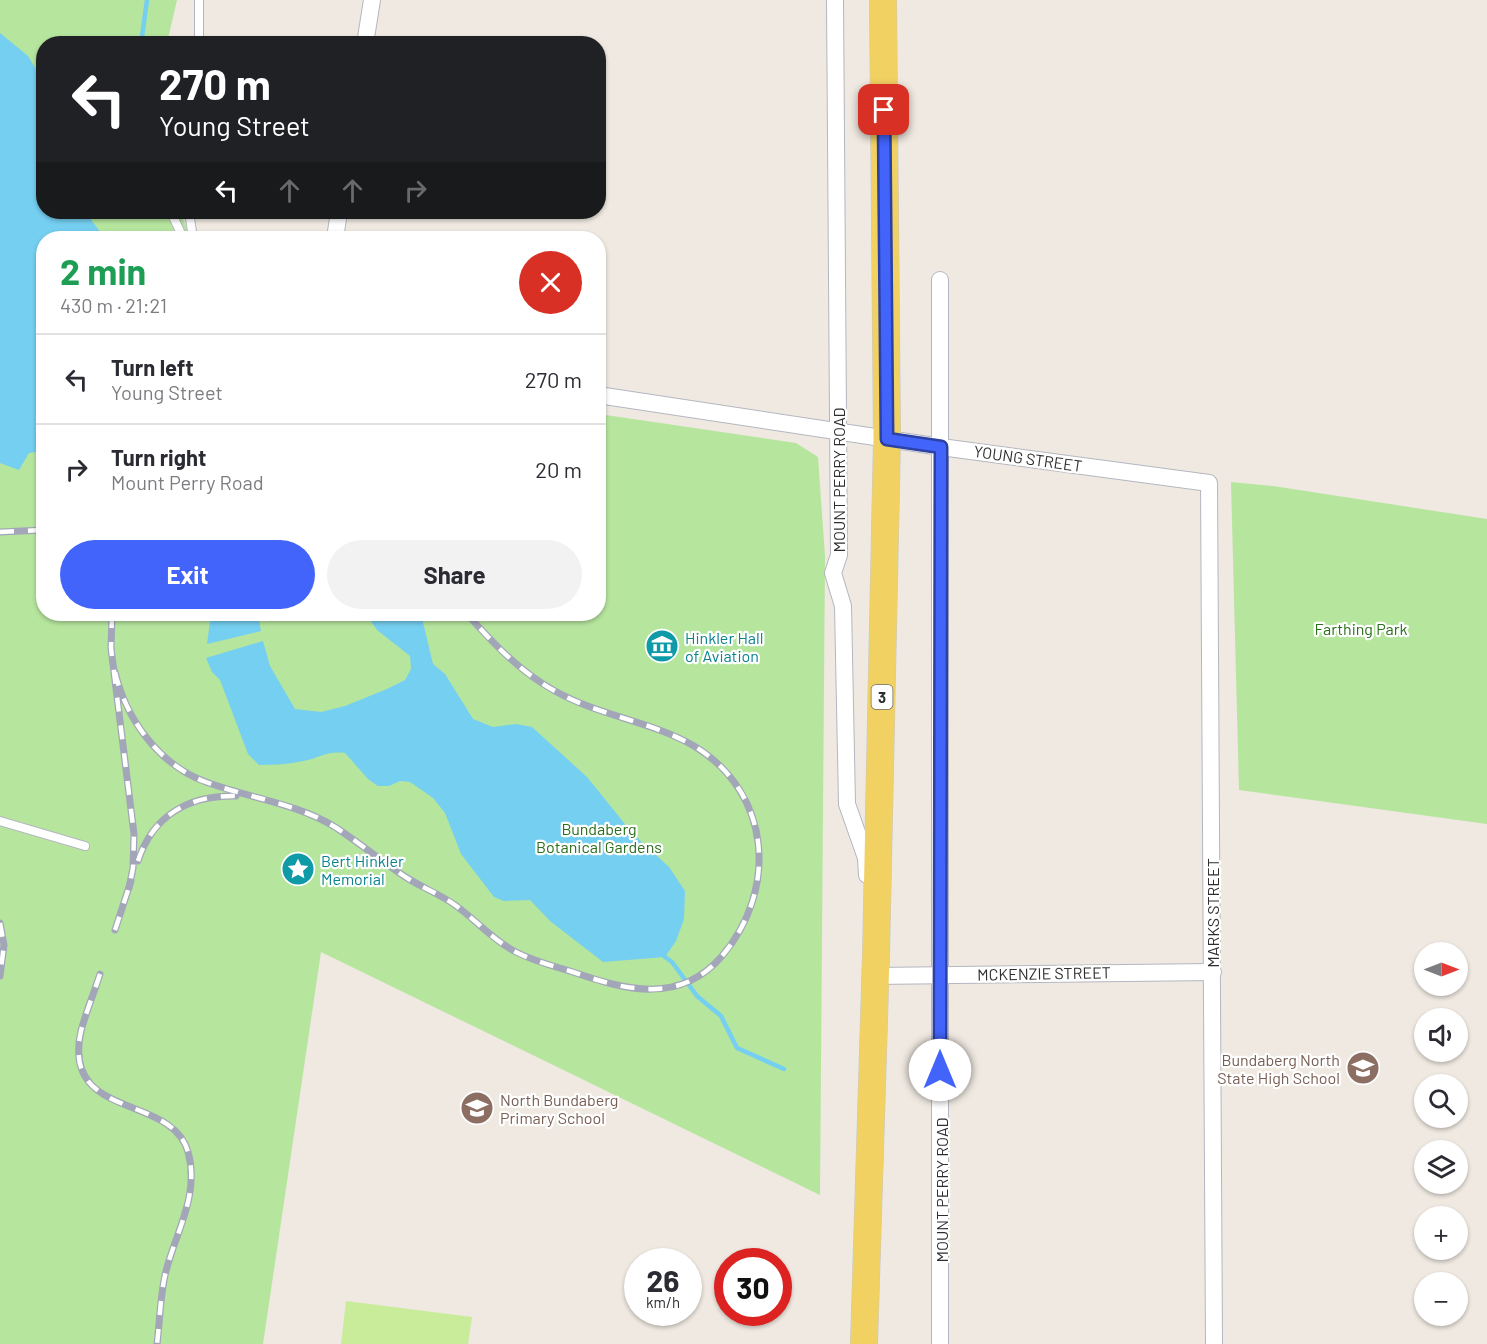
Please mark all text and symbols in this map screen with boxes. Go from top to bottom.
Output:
text: 270 m [159,58,271,108]
icon: left [60,60,138,138]
pin [858,84,909,135]
icon: arrive [867,93,900,126]
text: Young Street [159,109,310,141]
icon: left [210,174,243,207]
icon: ahead [273,174,306,207]
icon: ahead [336,174,369,207]
icon: right [399,174,432,207]
text: 2 min [60,249,146,292]
button: close [519,251,582,314]
text: 430 m · 21:21 [60,293,167,317]
text: Turn left [111,354,194,380]
icon: left [60,363,93,396]
text: 270 m [525,366,582,392]
text: Young Street [111,380,223,404]
street label: MOUNT PERRY ROAD [829,407,848,553]
street label: YOUNG STREET [973,441,1083,475]
text: Turn right [111,444,206,470]
icon: right [60,453,93,486]
text: 20 m [535,456,582,482]
text: Mount Perry Road [111,470,264,494]
button: Exit [60,540,315,609]
button: Share [327,540,582,609]
park label: Farthing Park [1314,619,1408,638]
museum icon: Hinkler Hall of Aviation [644,628,680,664]
place label: Hinkler Hall of Aviation [685,628,763,665]
road number: 3 [872,685,892,709]
park label: Bundaberg Botanical Gardens [536,819,662,856]
place icon: Bert Hinkler Memorial [280,851,316,887]
place label: Bert Hinkler Memorial [321,851,404,888]
street label: MARKS STREET [1203,858,1222,968]
north arrow [1414,942,1468,996]
map controls [1414,942,1468,1326]
street label: MCKENZIE STREET [977,962,1111,984]
button: sound [1414,1008,1468,1062]
position arrow [908,1038,972,1102]
place label: Bundaberg North State High School [1217,1050,1340,1087]
school or university icon: Bundaberg North State High School [1345,1050,1381,1086]
button: search [1414,1074,1468,1128]
school or university icon: North Bundaberg Primary School [459,1090,495,1126]
place label: North Bundaberg Primary School [500,1090,618,1127]
street label: MOUNT PERRY ROAD [932,1117,951,1263]
button: layers [1414,1140,1468,1194]
button: + [1414,1206,1468,1260]
speed limit sign: 30 [714,1248,792,1326]
text: 26 [647,1262,679,1298]
button: − [1414,1272,1468,1326]
text: km/h [646,1293,680,1311]

